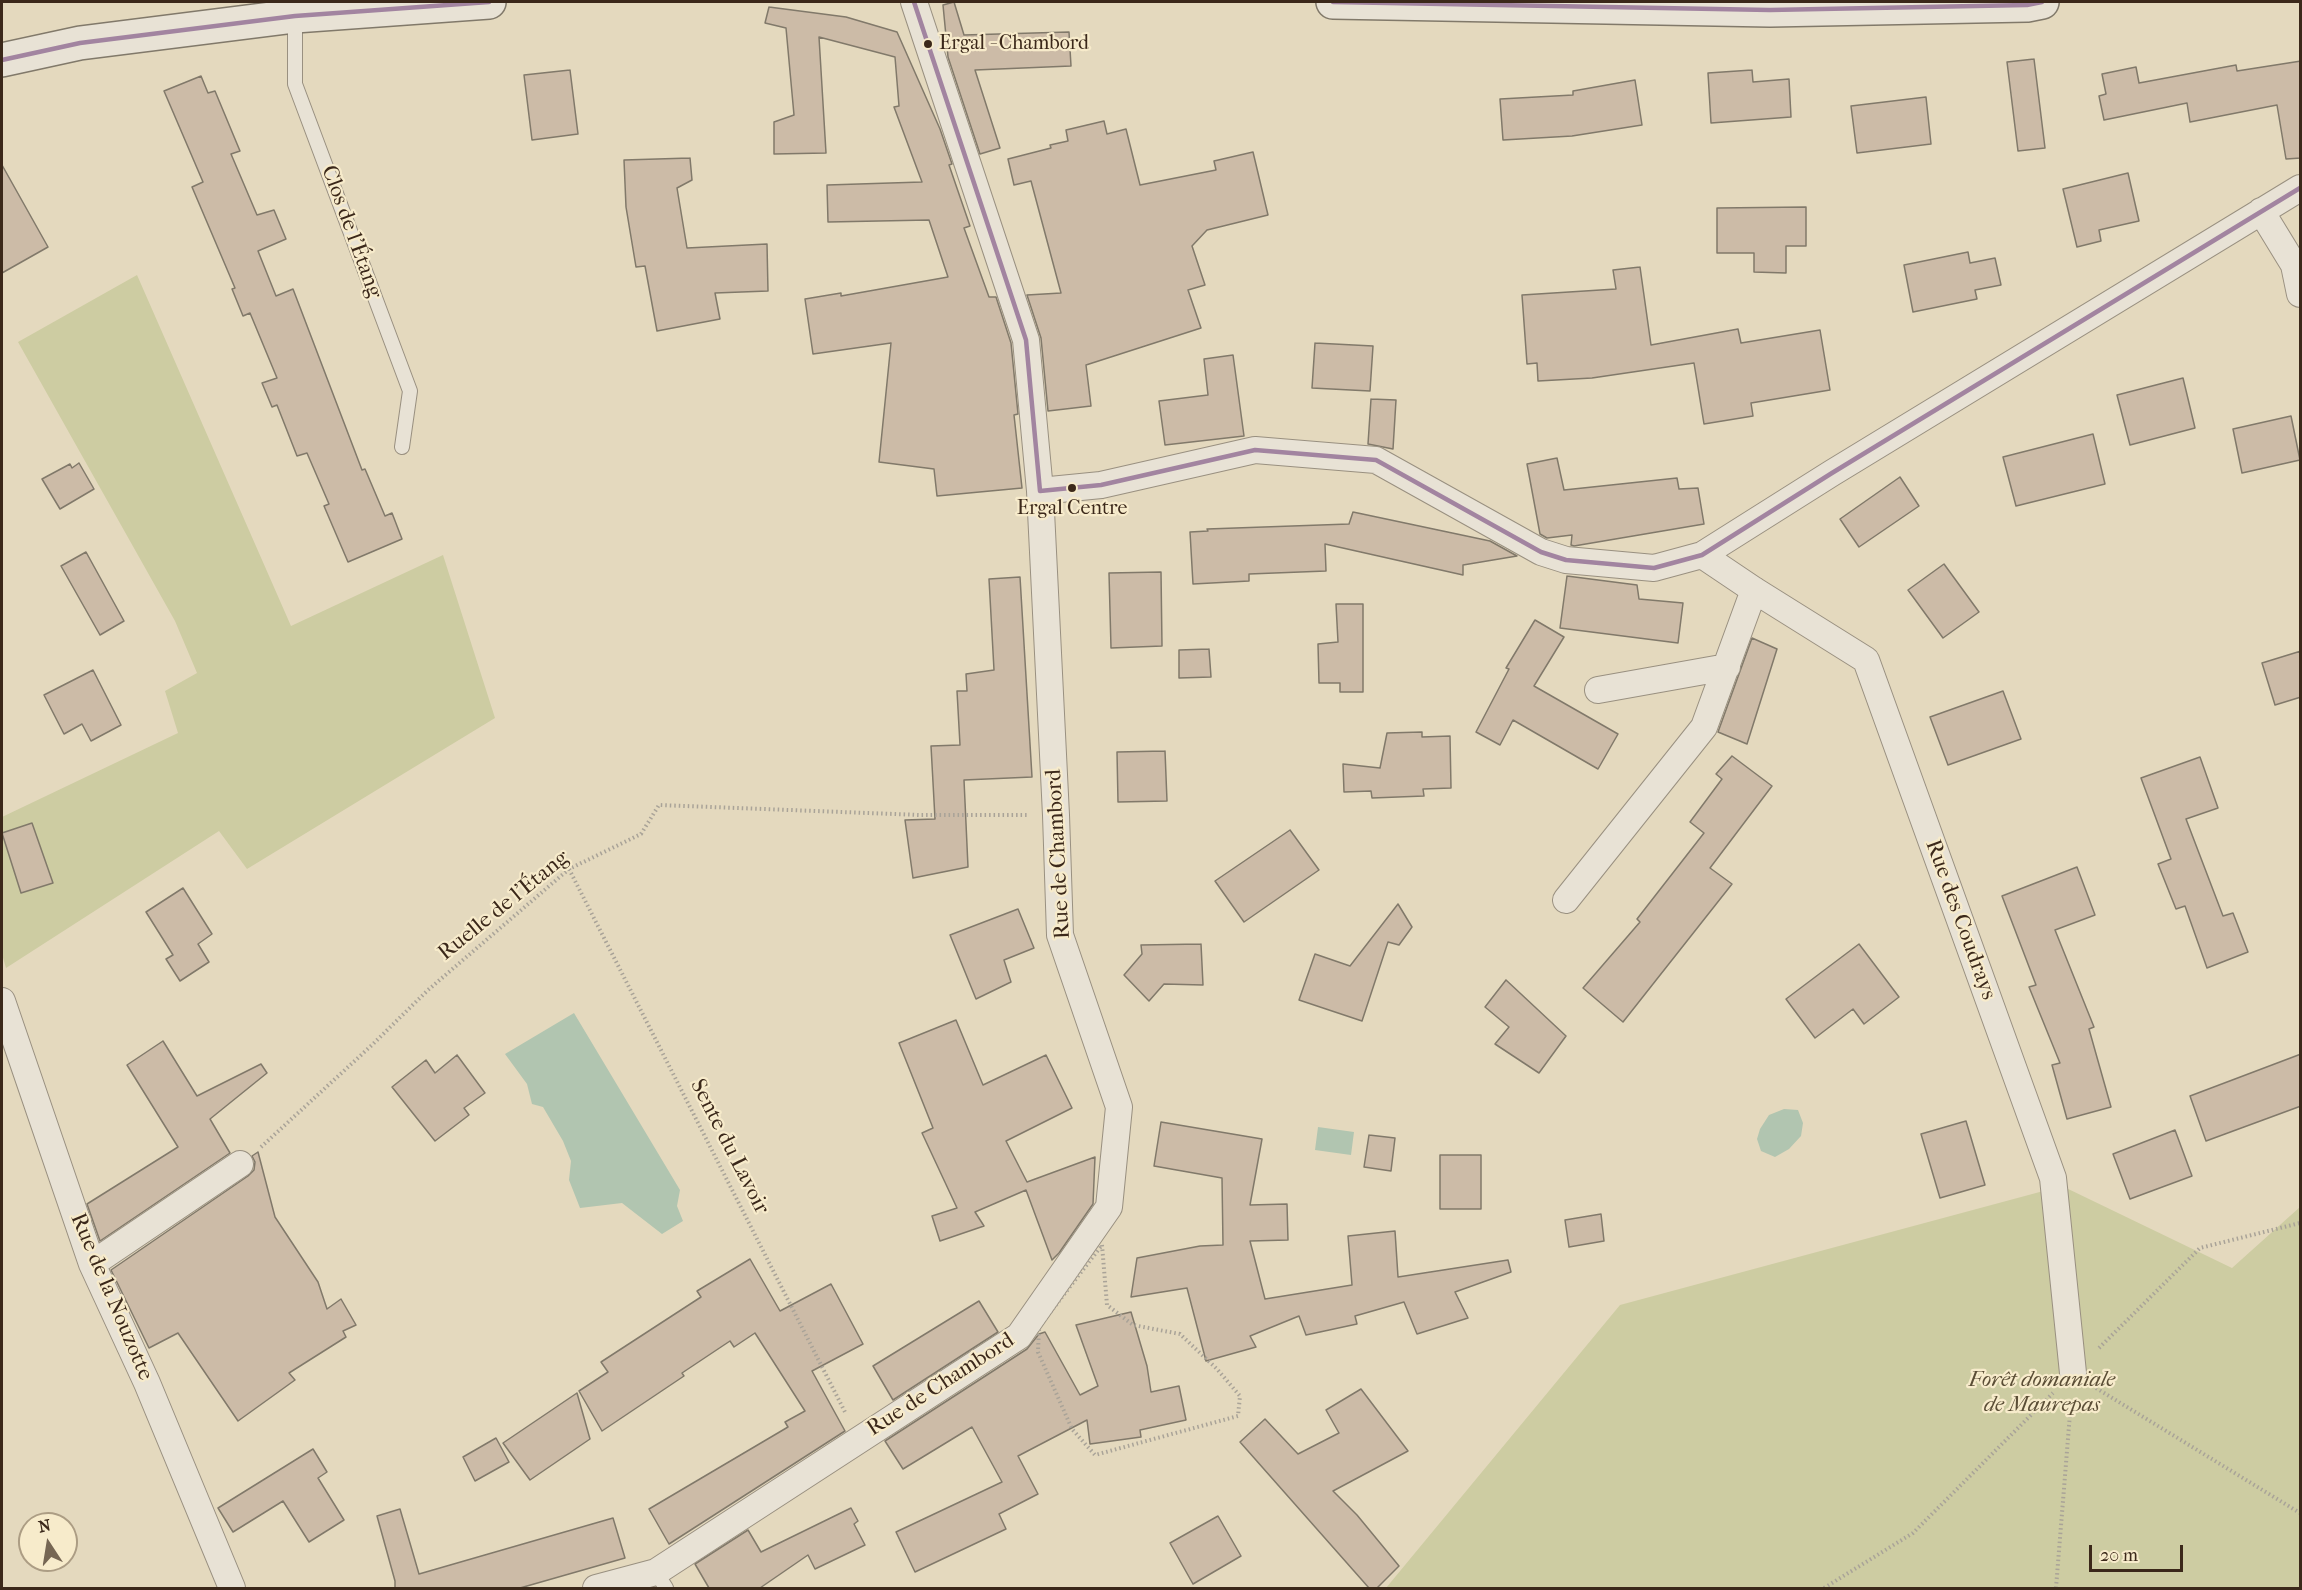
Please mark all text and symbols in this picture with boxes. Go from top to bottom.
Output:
place label: Ergal - Chambord [939,32,1089,56]
marker: Ergal - Chambord [922,38,934,50]
street label: Clos de l'Étang [315,162,387,302]
marker: Ergal Centre [1066,482,1078,494]
place label: Ergal Centre [1017,497,1127,521]
street label: Rue de Chambord [1041,768,1077,940]
street label: Rue des Coudrays [1919,836,2001,1004]
street label: Ruelle de l'Étang [433,845,575,967]
street label: Sente du Lavoir [684,1075,774,1219]
street label: Rue de la Nouzotte [64,1209,158,1385]
street label: Rue de Chambord [862,1328,1020,1442]
park label: Forêt domaniale de Maurepas [1969,1368,2115,1420]
north arrow [18,1512,78,1572]
text: N [37,1515,52,1536]
scale bar [2092,1533,2186,1571]
text: 20 m [2100,1545,2138,1566]

